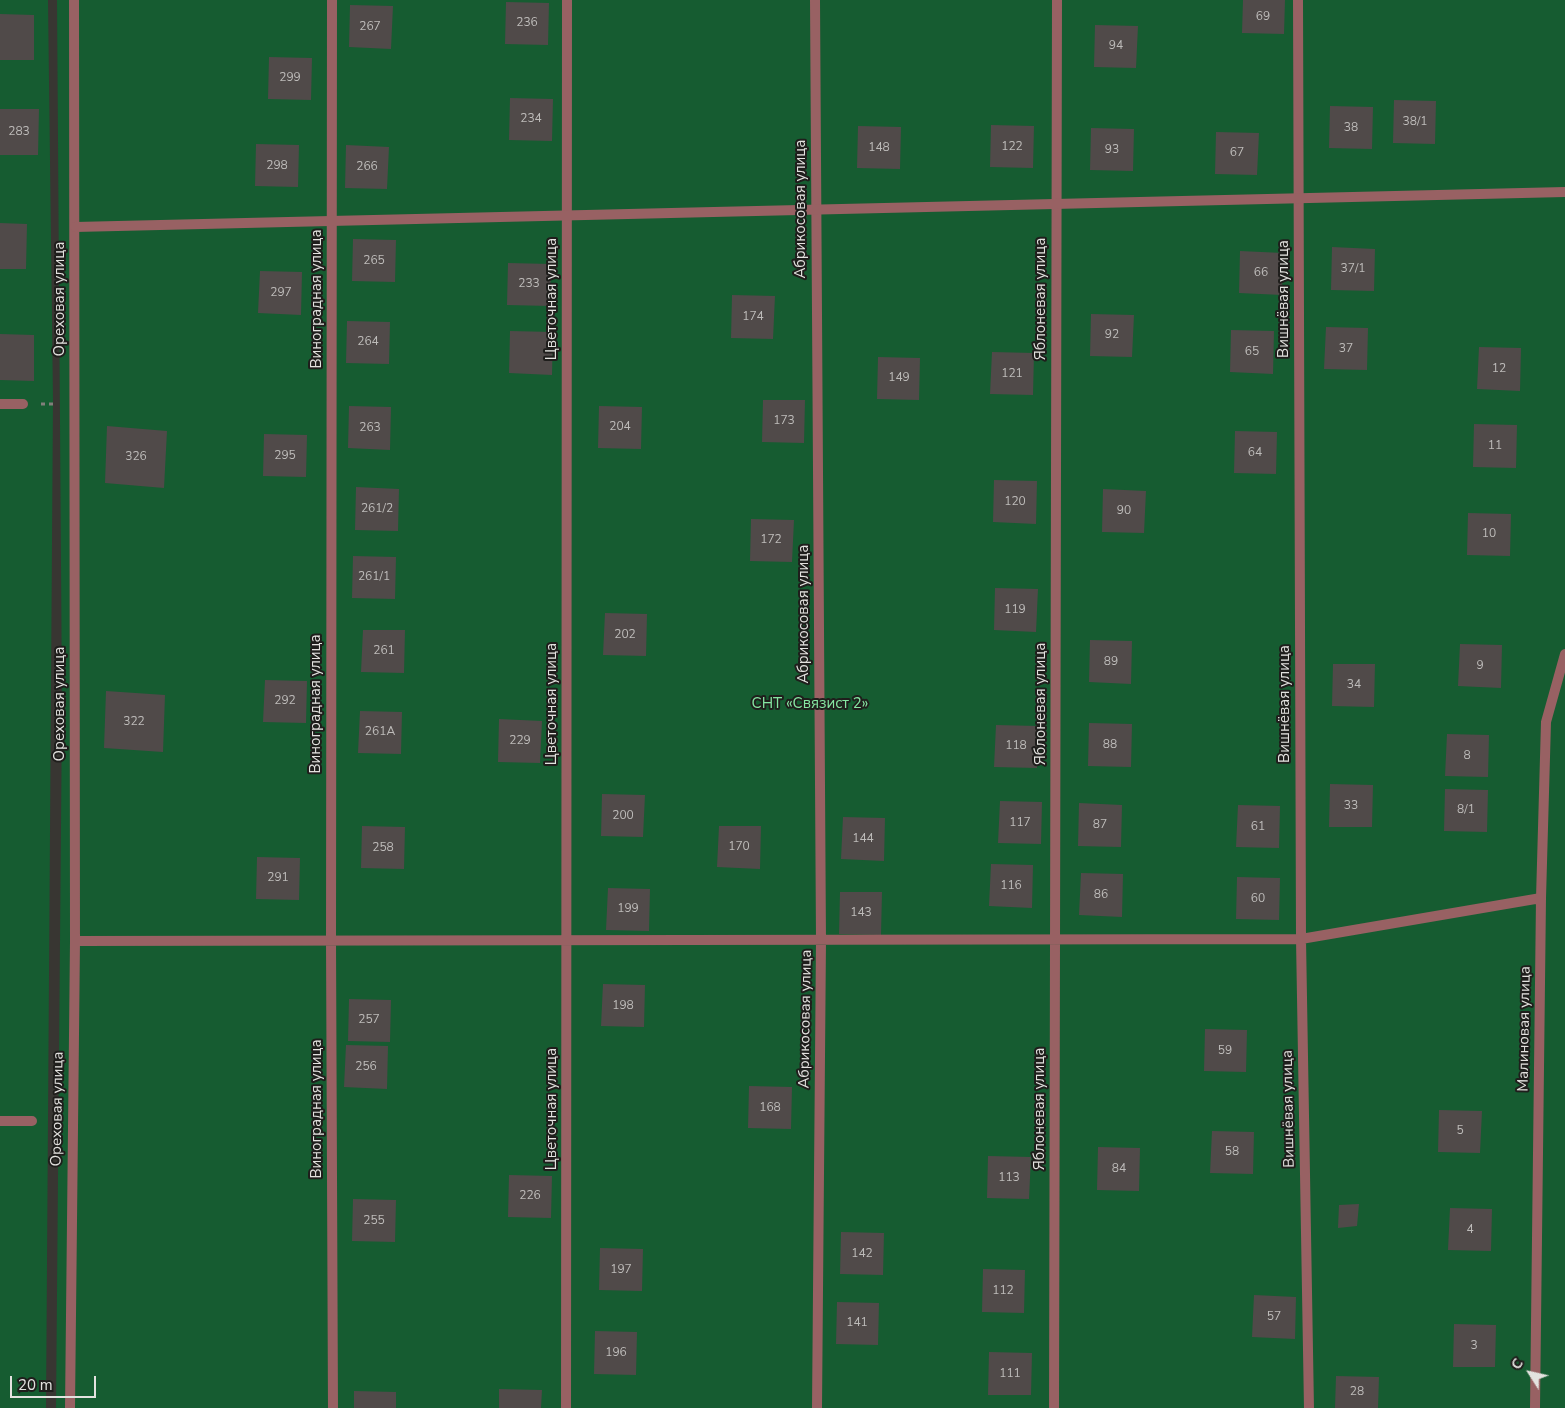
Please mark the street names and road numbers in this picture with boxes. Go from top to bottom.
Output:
street label: Абрикосовая улица [792,140,810,278]
street label: Виноградная улица [308,229,326,369]
street label: Цветочная улица [543,238,561,360]
street label: Яблоневая улица [1032,238,1050,360]
street label: Вишнёвая улица [1275,240,1293,358]
street label: Ореховая улица [51,242,69,356]
street label: Абрикосовая улица [795,545,813,683]
street label: Виноградная улица [307,634,325,774]
street label: Цветочная улица [543,643,561,765]
street label: Яблоневая улица [1032,643,1050,765]
street label: Вишнёвая улица [1276,645,1294,763]
street label: Ореховая улица [51,647,69,761]
street label: Абрикосовая улица [796,949,816,1089]
street label: Малиновая улица [1515,966,1535,1092]
street label: Виноградная улица [308,1039,326,1179]
street label: Цветочная улица [543,1048,561,1170]
street label: Яблоневая улица [1031,1048,1049,1170]
street label: Вишнёвая улица [1279,1050,1299,1168]
street label: Ореховая улица [48,1051,68,1167]

